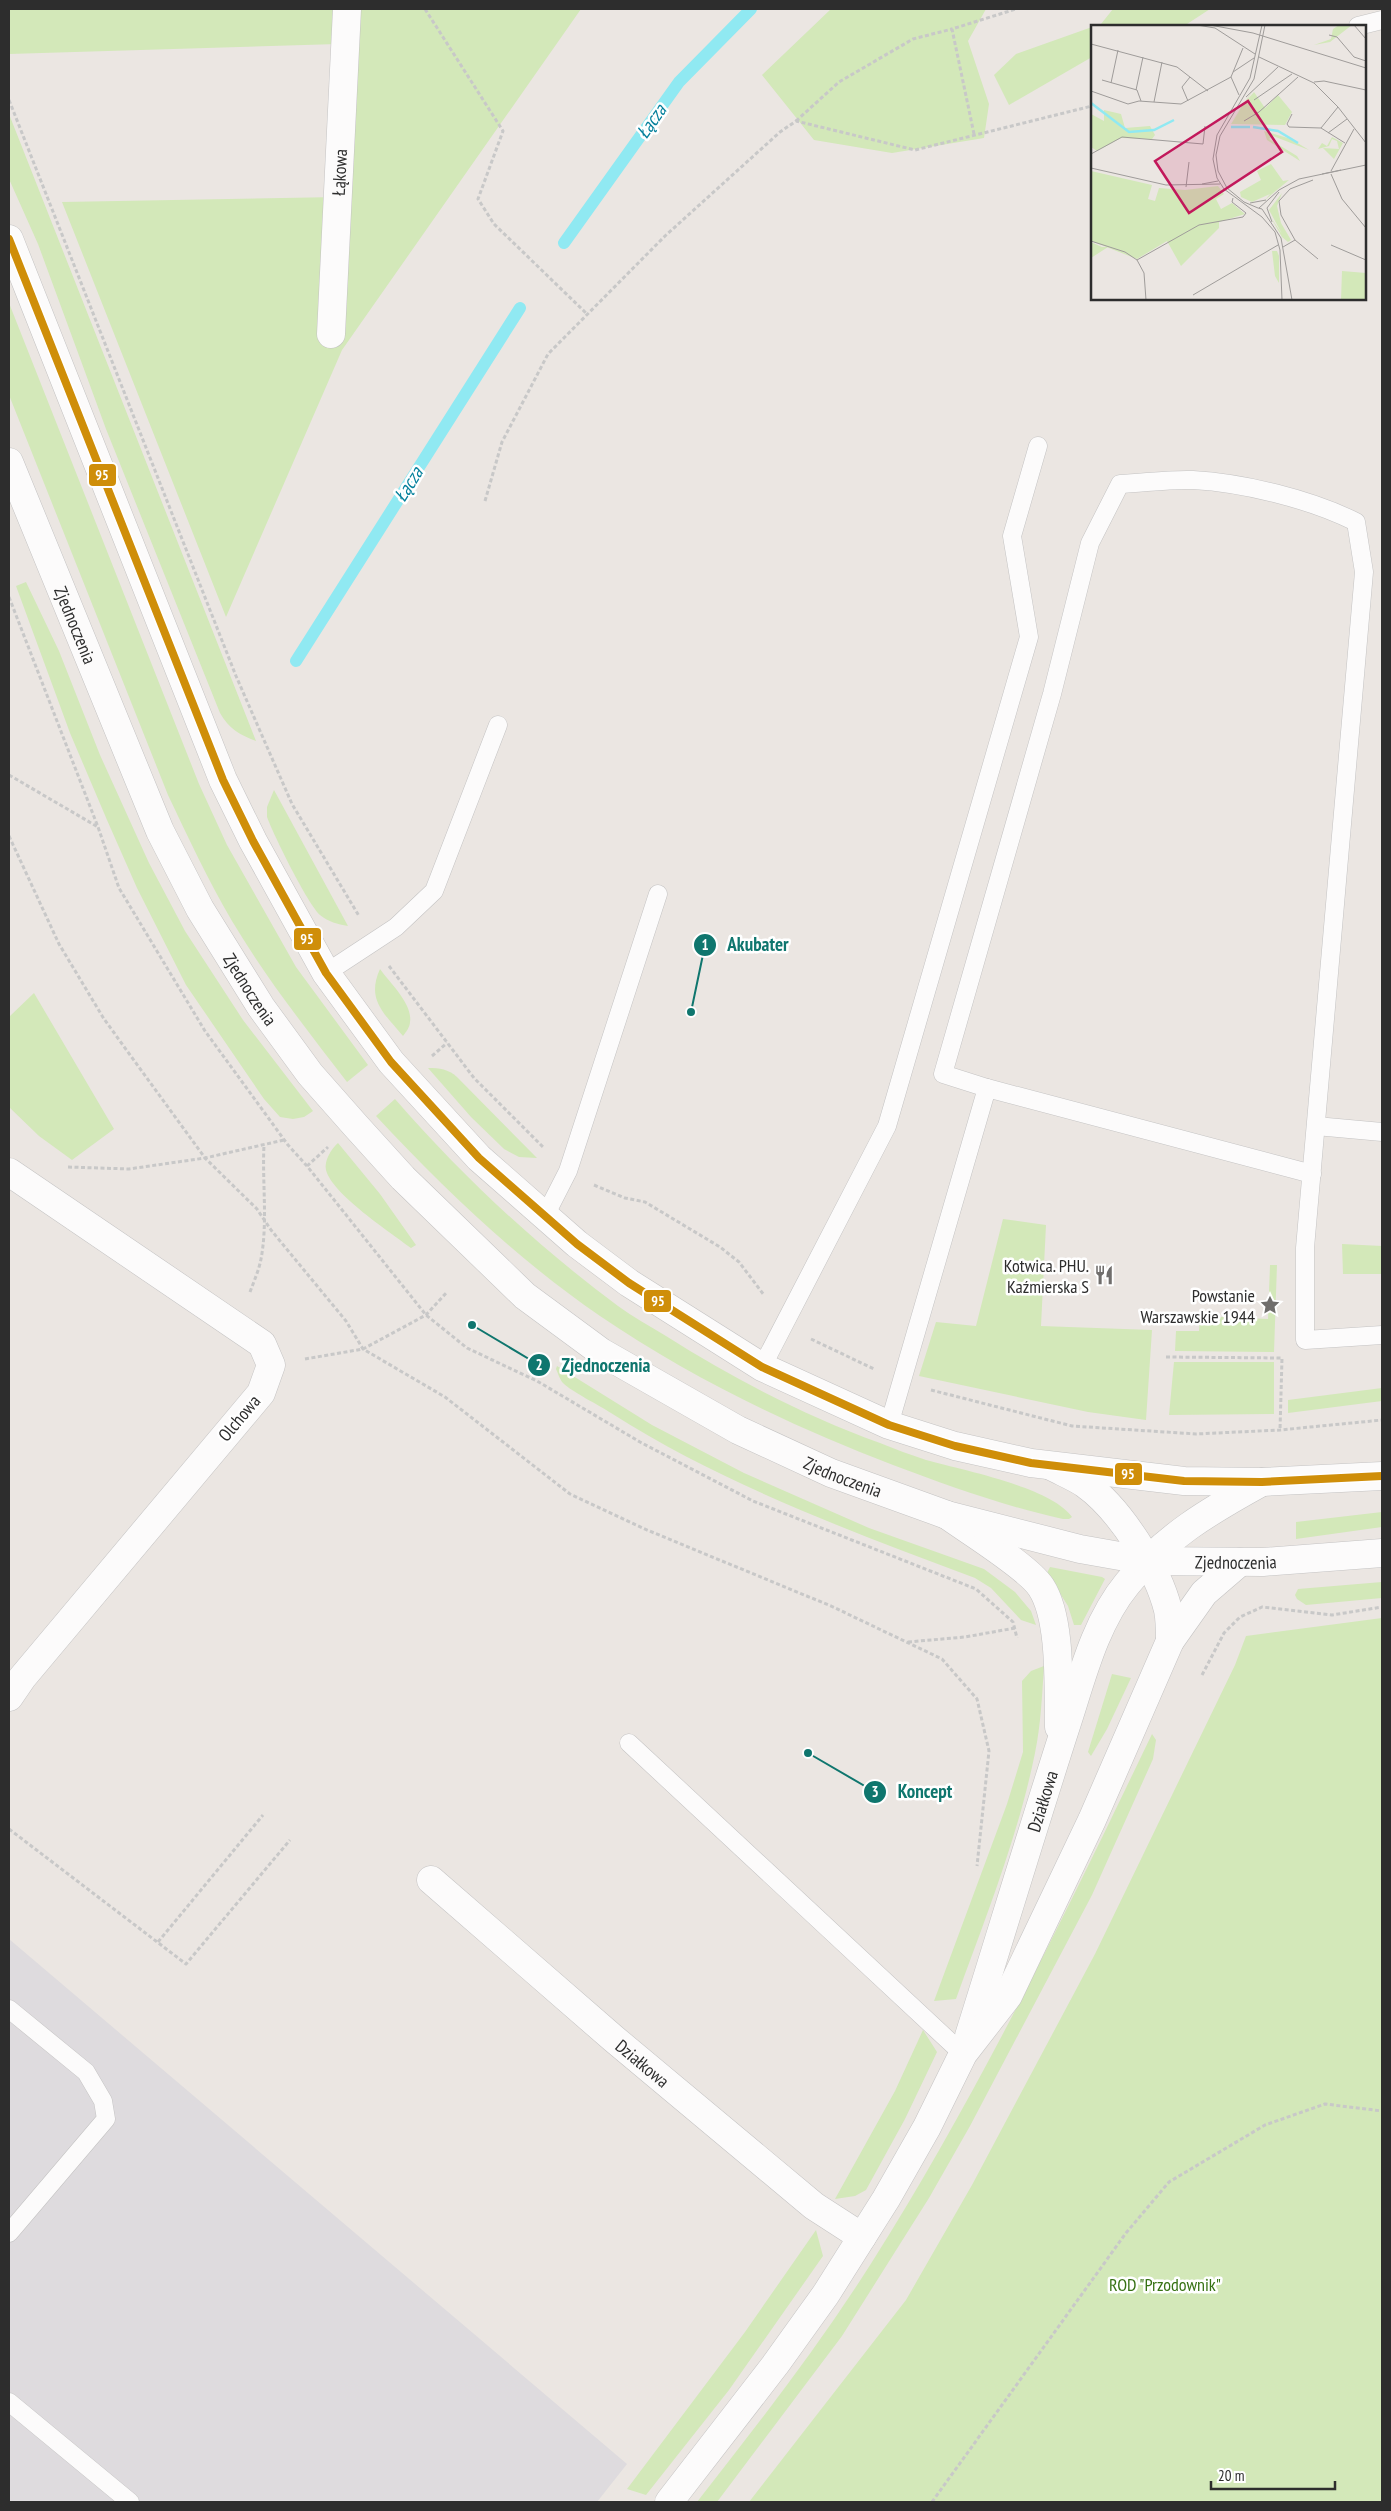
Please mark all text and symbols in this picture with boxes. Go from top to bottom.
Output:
inset map [1091,25,1366,300]
water label: Łącza [631,98,672,143]
street label: Łąkowa [326,148,352,196]
water label: Łącza [388,461,429,506]
line badge: 95 [88,463,117,487]
text: 95 [95,466,109,484]
street label: Zjednoczenia [50,583,102,667]
line badge: 95 [293,927,322,951]
callout: Akubater [693,928,799,962]
text: 95 [300,930,314,948]
text: Akubater [726,932,789,956]
text: 1 [701,935,709,954]
street label: Zjednoczenia [219,949,282,1030]
place label: Kotwica. PHU. Kaźmierska S [1004,1254,1089,1298]
restaurant icon: Kotwica. PHU. Kaźmierska S [1093,1264,1115,1286]
place label: Powstanie Warszawskie 1944 [1140,1284,1255,1328]
line badge: 95 [643,1289,672,1313]
text: 95 [651,1292,665,1310]
place icon: Powstanie Warszawskie 1944 [1259,1294,1281,1316]
callout: Zjednoczenia [527,1348,660,1382]
text: Zjednoczenia [562,1353,651,1377]
text: 2 [535,1355,543,1374]
street label: Olchowa [213,1390,265,1446]
street label: Zjednoczenia [800,1451,885,1502]
line badge: 95 [1114,1462,1143,1486]
text: 95 [1121,1465,1135,1483]
street label: Zjednoczenia [1195,1550,1277,1574]
street label: Działkowa [1022,1767,1063,1835]
callout: Koncept [863,1775,962,1809]
text: Koncept [898,1779,953,1803]
text: 3 [871,1782,879,1801]
street label: Działkowa [611,2034,674,2092]
park label: ROD "Przodownik" [1109,2273,1221,2296]
scale bar [1211,2458,1335,2490]
text: 20 m [1218,2466,1244,2485]

